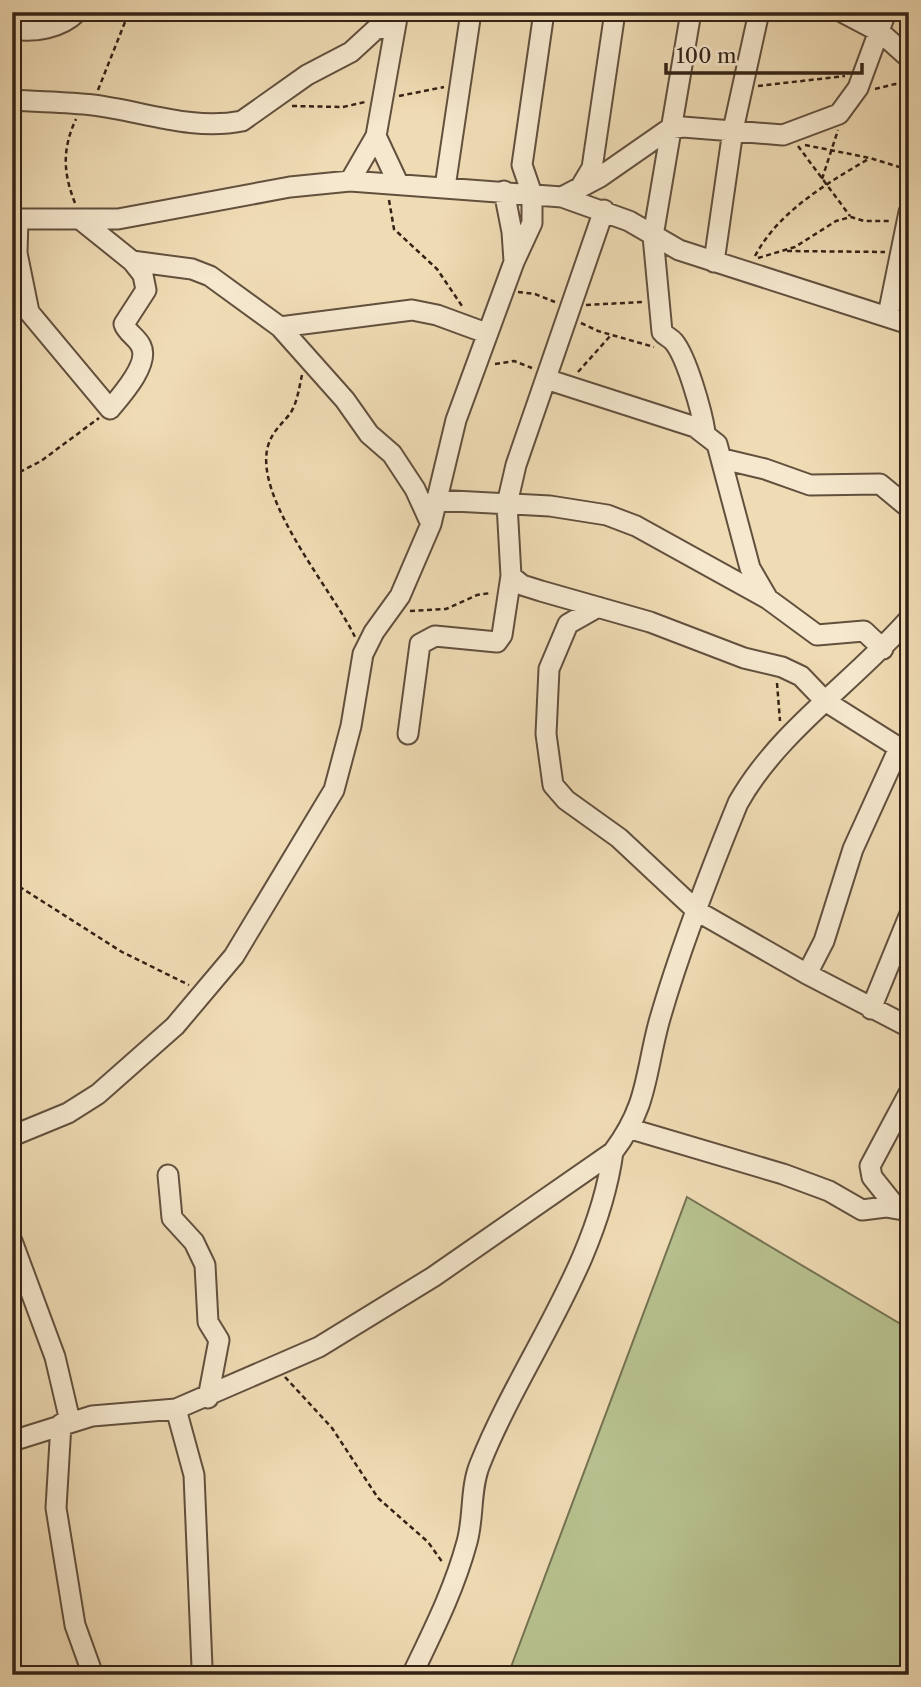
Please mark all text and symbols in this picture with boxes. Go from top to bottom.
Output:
scale bar [666,32,862,76]
text: 100 m [676,43,737,68]

